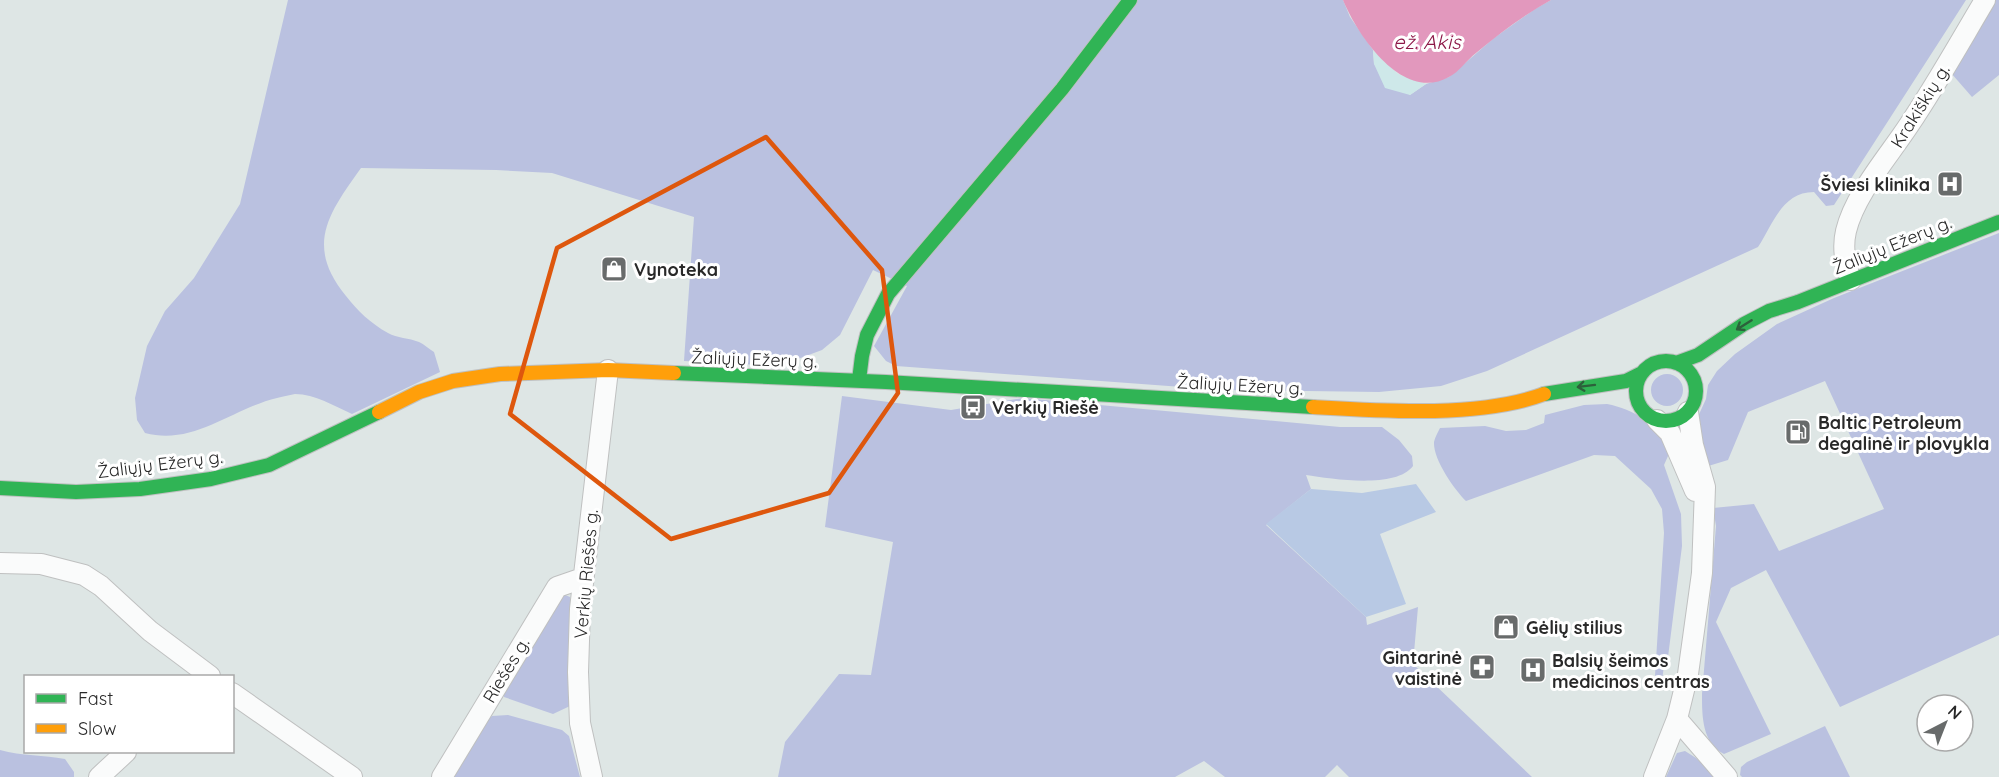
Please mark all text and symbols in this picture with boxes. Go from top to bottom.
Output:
water label: ež. Akis [1393,29,1462,54]
street label: Krakiškių g. [1885,60,1955,152]
hospital icon: Šviesi klinika [1935,169,1965,199]
place label: Šviesi klinika [1821,173,1930,196]
street label: Žaliųjų Ežerų g. [1829,211,1955,279]
shop icon: Vynoteka [599,254,629,284]
place label: Vynoteka [634,258,718,281]
one-way arrow [1736,319,1753,331]
street label: Žaliųjų Ežerų g. [690,345,818,373]
street label: Žaliųjų Ežerų g. [1176,370,1304,400]
one-way arrow [1576,381,1596,392]
bus stop icon: Verkių Riešė [958,392,988,422]
place label: Verkių Riešė [992,396,1099,419]
place label: Baltic Petroleum degalinė ir plovykla [1818,411,1989,455]
fuel station icon: Baltic Petroleum degalinė ir plovykla [1783,417,1813,447]
street label: Žaliųjų Ežerų g. [96,445,224,483]
street label: Verkių Riešės g. [569,508,603,640]
shop icon: Gėlių stilius [1491,612,1521,642]
place label: Gėlių stilius [1526,616,1623,639]
street label: Riešės g. [477,633,535,707]
place label: Gintarinė vaistinė [1382,646,1462,690]
place label: Balsių šeimos medicinos centras [1552,649,1710,693]
pharmacy icon: Gintarinė vaistinė [1467,652,1497,682]
hospital icon: Balsių šeimos medicinos centras [1518,655,1548,685]
legend [24,675,234,753]
text: Fast [78,687,113,710]
north arrow [1915,693,1975,753]
text: N [1944,700,1966,723]
text: Slow [78,717,116,740]

